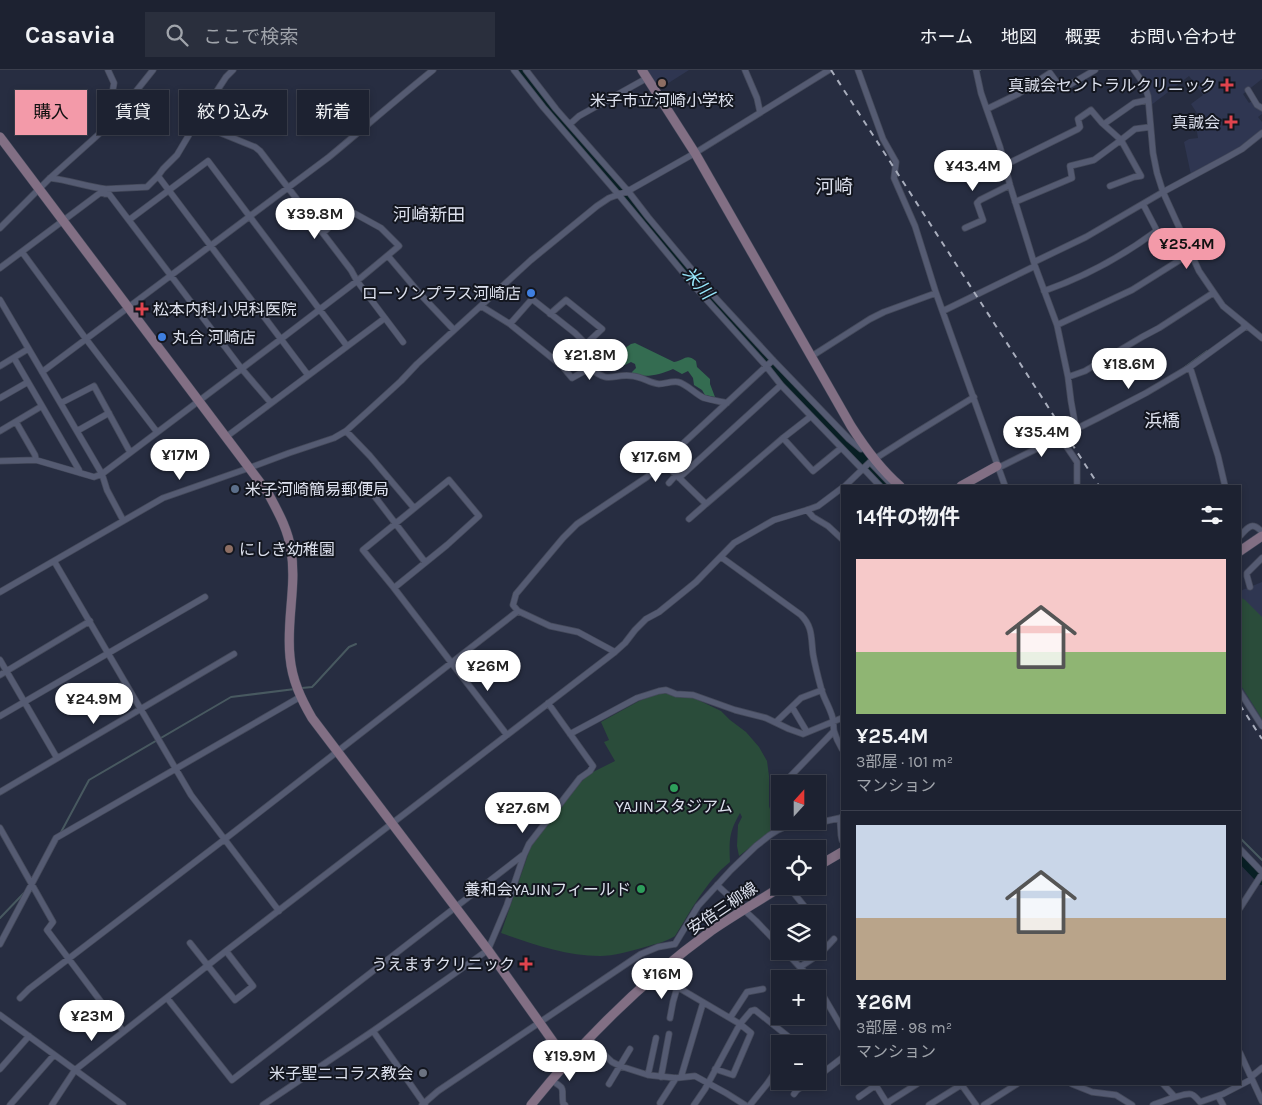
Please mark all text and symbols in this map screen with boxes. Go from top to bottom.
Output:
search box [145,12,495,57]
text: Casavia [25,21,115,49]
icon: search [163,21,191,49]
text: ここで検索 [203,26,298,48]
text: ホーム [920,26,973,48]
text: 地図 [1001,26,1037,48]
text: 概要 [1065,26,1101,48]
text: お問い合わせ [1129,26,1237,48]
place label: 真誠会セントラルクリニック [1008,76,1216,95]
marker: 米子市立河崎小学校 [656,77,668,89]
marker: 真誠会セントラルクリニック [1220,78,1234,92]
chip: 購入 [15,90,87,135]
chip: 賃貸 [97,90,169,135]
chip: 絞り込み [179,90,287,135]
chip: 新着 [297,90,369,135]
place label: 米子市立河崎小学校 [590,91,734,110]
place label: 真誠会 [1172,113,1220,132]
marker: 真誠会 [1224,115,1238,129]
pin: ¥43.4M [932,150,1014,192]
text: ¥43.4M [945,156,1001,175]
district label: 河崎 [815,176,853,198]
pin: ¥39.8M [274,198,356,240]
text: ¥39.8M [287,204,343,223]
district label: 河崎新田 [393,204,465,226]
pin: ¥25.4M [1146,228,1228,270]
text: ¥25.4M [1159,234,1215,253]
water label: 米川 [678,262,719,305]
place label: ローソンプラス河崎店 [362,284,521,303]
marker: ローソンプラス河崎店 [525,287,537,299]
place label: 松本内科小児科医院 [153,300,297,319]
marker: 松本内科小児科医院 [135,302,149,316]
place label: 丸合 河崎店 [172,328,256,347]
marker: 丸合 河崎店 [156,331,168,343]
pin: ¥21.8M [549,338,631,381]
text: ¥21.8M [564,345,616,364]
pin: ¥18.6M [1088,348,1170,390]
text: ¥18.6M [1103,354,1155,373]
district label: 浜橋 [1144,410,1180,432]
pin: ¥35.4M [1001,416,1083,458]
text: ¥35.4M [1014,422,1070,441]
pin: ¥17M [150,438,210,481]
pin: ¥17.6M [615,440,697,483]
text: ¥17M [161,445,199,464]
text: ¥17.6M [631,447,681,466]
place label: 米子河崎簡易郵便局 [245,480,389,499]
marker: 米子河崎簡易郵便局 [229,483,241,495]
icon: filters [1198,501,1226,529]
text: 14件の物件 [856,505,960,529]
place label: にしき幼稚園 [239,540,335,559]
marker: にしき幼稚園 [223,543,235,555]
icon: home [996,592,1086,682]
pin: ¥26M [458,650,518,692]
text: ¥26M [467,656,509,675]
pin: ¥24.9M [53,682,135,725]
text: ¥24.9M [66,689,122,708]
text: ¥25.4M [856,724,929,748]
text: 3部屋 · 101 m² [856,752,953,771]
north arrow [771,775,826,830]
map controls [771,775,826,1090]
text: マンション [856,776,936,795]
marker: YAJINスタジアム [668,782,680,794]
pin: ¥27.6M [482,792,564,834]
place label: YAJINスタジアム [615,797,733,816]
text: ¥27.6M [496,798,550,817]
button: locate [771,840,826,895]
icon: home [996,857,1086,947]
street label: 安倍三柳線 [684,878,761,939]
place label: 養和会YAJINフィールド [465,880,631,899]
marker: 養和会YAJINフィールド [635,883,647,895]
button: layers [771,905,826,960]
place label: うえますクリニック [371,955,515,974]
marker: うえますクリニック [519,957,533,971]
pin: ¥16M [632,958,692,1000]
text: ¥16M [643,964,681,983]
button: + [771,970,826,1025]
text: ¥26M [856,990,912,1014]
pin: ¥23M [62,1000,122,1042]
text: ¥23M [70,1006,114,1025]
text: 3部屋 · 98 m² [856,1018,952,1037]
button: − [771,1035,826,1090]
pin: ¥19.9M [529,1040,611,1082]
text: マンション [856,1042,936,1061]
text: ¥19.9M [544,1046,596,1065]
place label: 米子聖ニコラス教会 [269,1064,413,1083]
marker: 米子聖ニコラス教会 [417,1067,429,1079]

